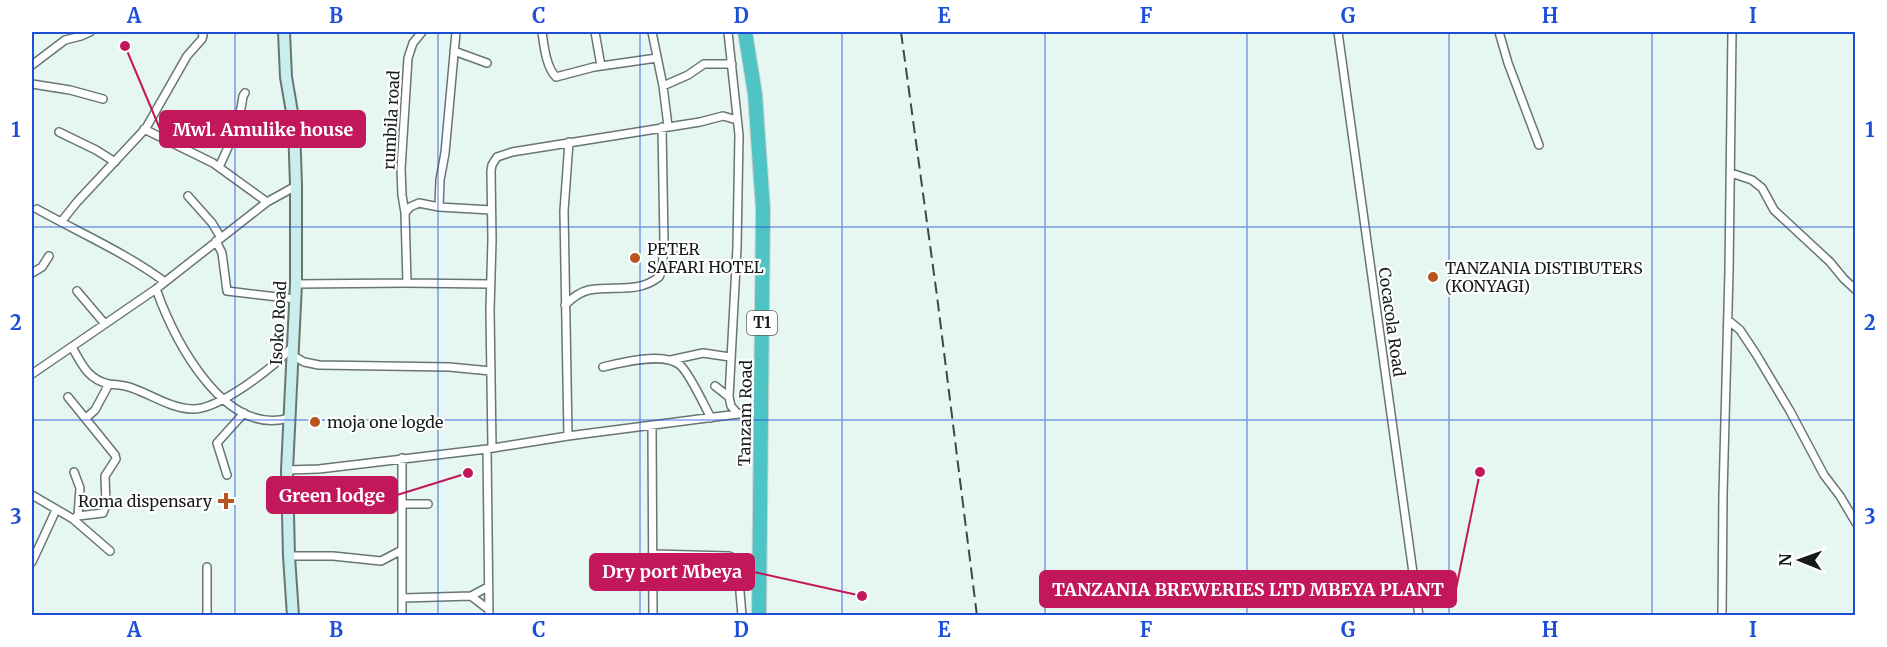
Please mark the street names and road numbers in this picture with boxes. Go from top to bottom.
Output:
street label: rumbila road [378,69,404,170]
street label: Cocacola Road [1374,266,1410,378]
street label: Isoko Road [266,280,290,366]
road number: T1 [747,311,777,335]
street label: Tanzam Road [734,359,756,466]

